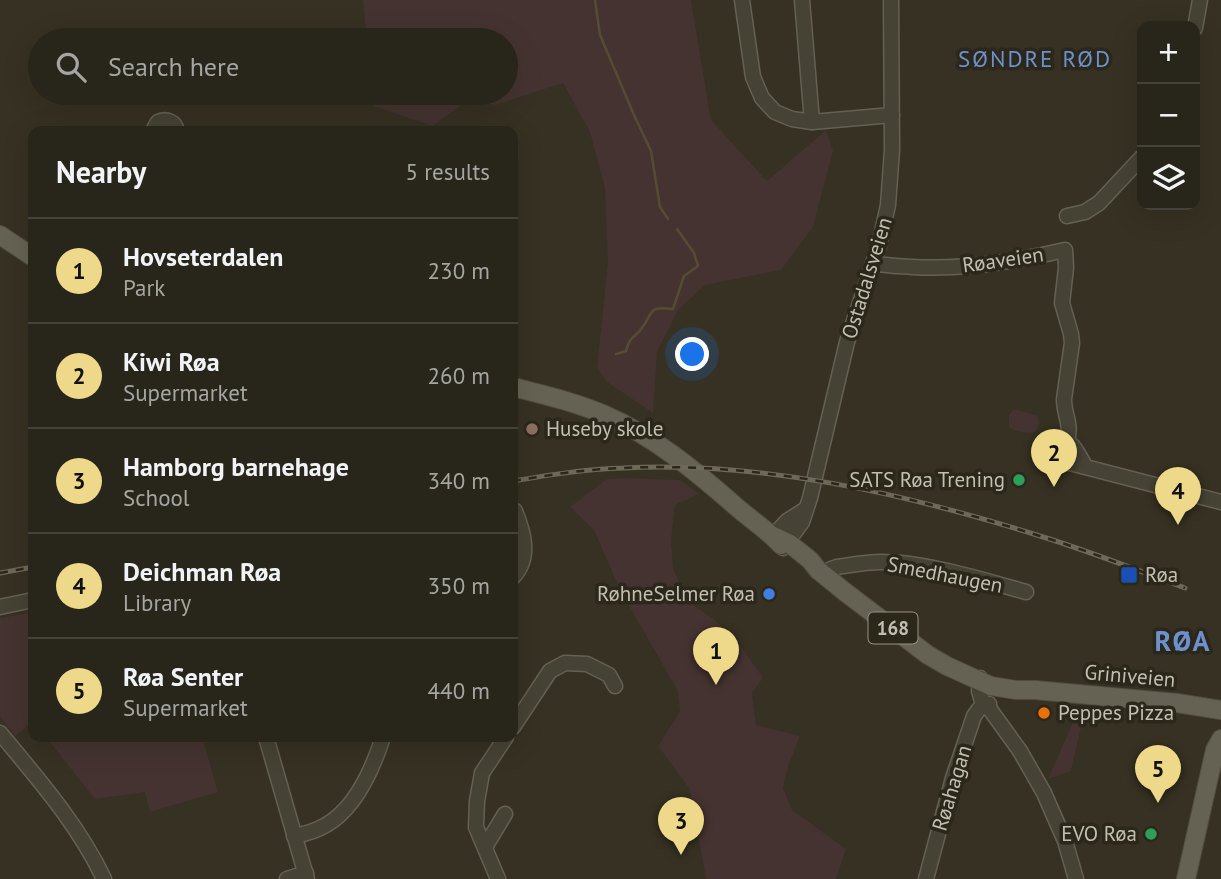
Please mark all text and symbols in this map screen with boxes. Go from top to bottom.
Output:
map controls [1137,21,1200,210]
button: + [1137,21,1200,84]
search box [28,28,518,105]
district label: SØNDRE RØD [958,44,1112,73]
icon: search [52,48,90,86]
text: Search here [108,50,239,83]
button: − [1137,84,1200,147]
button: layers [1137,147,1200,210]
text: Nearby [56,152,146,191]
text: 5 results [406,157,490,186]
street label: Ostadalsveien [835,214,898,342]
text: Hovseterdalen [123,240,283,273]
street label: Røaveien [961,240,1045,279]
text: 1 [72,256,86,285]
text: 230 m [428,256,490,285]
text: Park [123,273,165,302]
your location [675,337,709,371]
text: Kiwi Røa [123,345,220,378]
text: 2 [72,361,86,390]
text: 260 m [428,361,490,390]
text: Supermarket [123,378,248,407]
place label: Huseby skole [546,415,663,442]
marker: Huseby skole [524,421,540,437]
pin: 2 [1031,429,1077,487]
text: Hamborg barnehage [123,450,349,483]
text: 3 [72,466,86,495]
text: 340 m [428,466,490,495]
place label: SATS Røa Trening [849,466,1005,493]
pin: 4 [1155,467,1201,525]
marker: SATS Røa Trening [1011,472,1027,488]
text: School [123,483,190,512]
street label: Smedhaugen [885,550,1005,599]
text: Deichman Røa [123,555,281,588]
place label: Røa [1145,561,1178,588]
marker: Røa [1119,565,1139,585]
text: 4 [72,571,86,600]
text: 350 m [428,571,490,600]
place label: RøhneSelmer Røa [597,580,755,607]
marker: RøhneSelmer Røa [761,586,777,602]
text: Library [123,588,191,617]
road number: 168 [868,612,917,643]
district label: RØA [1155,622,1211,659]
pin: 1 [693,627,739,685]
street label: Griniveien [1084,658,1177,693]
text: Røa Senter [123,660,243,693]
text: 5 [72,676,86,705]
text: 440 m [428,676,490,705]
text: Supermarket [123,693,248,722]
place label: Peppes Pizza [1058,699,1174,726]
marker: Peppes Pizza [1036,705,1052,721]
street label: Røahagan [926,742,977,834]
pin: 5 [1135,745,1181,803]
pin: 3 [658,797,704,855]
place label: EVO Røa [1061,820,1137,847]
marker: EVO Røa [1143,826,1159,842]

